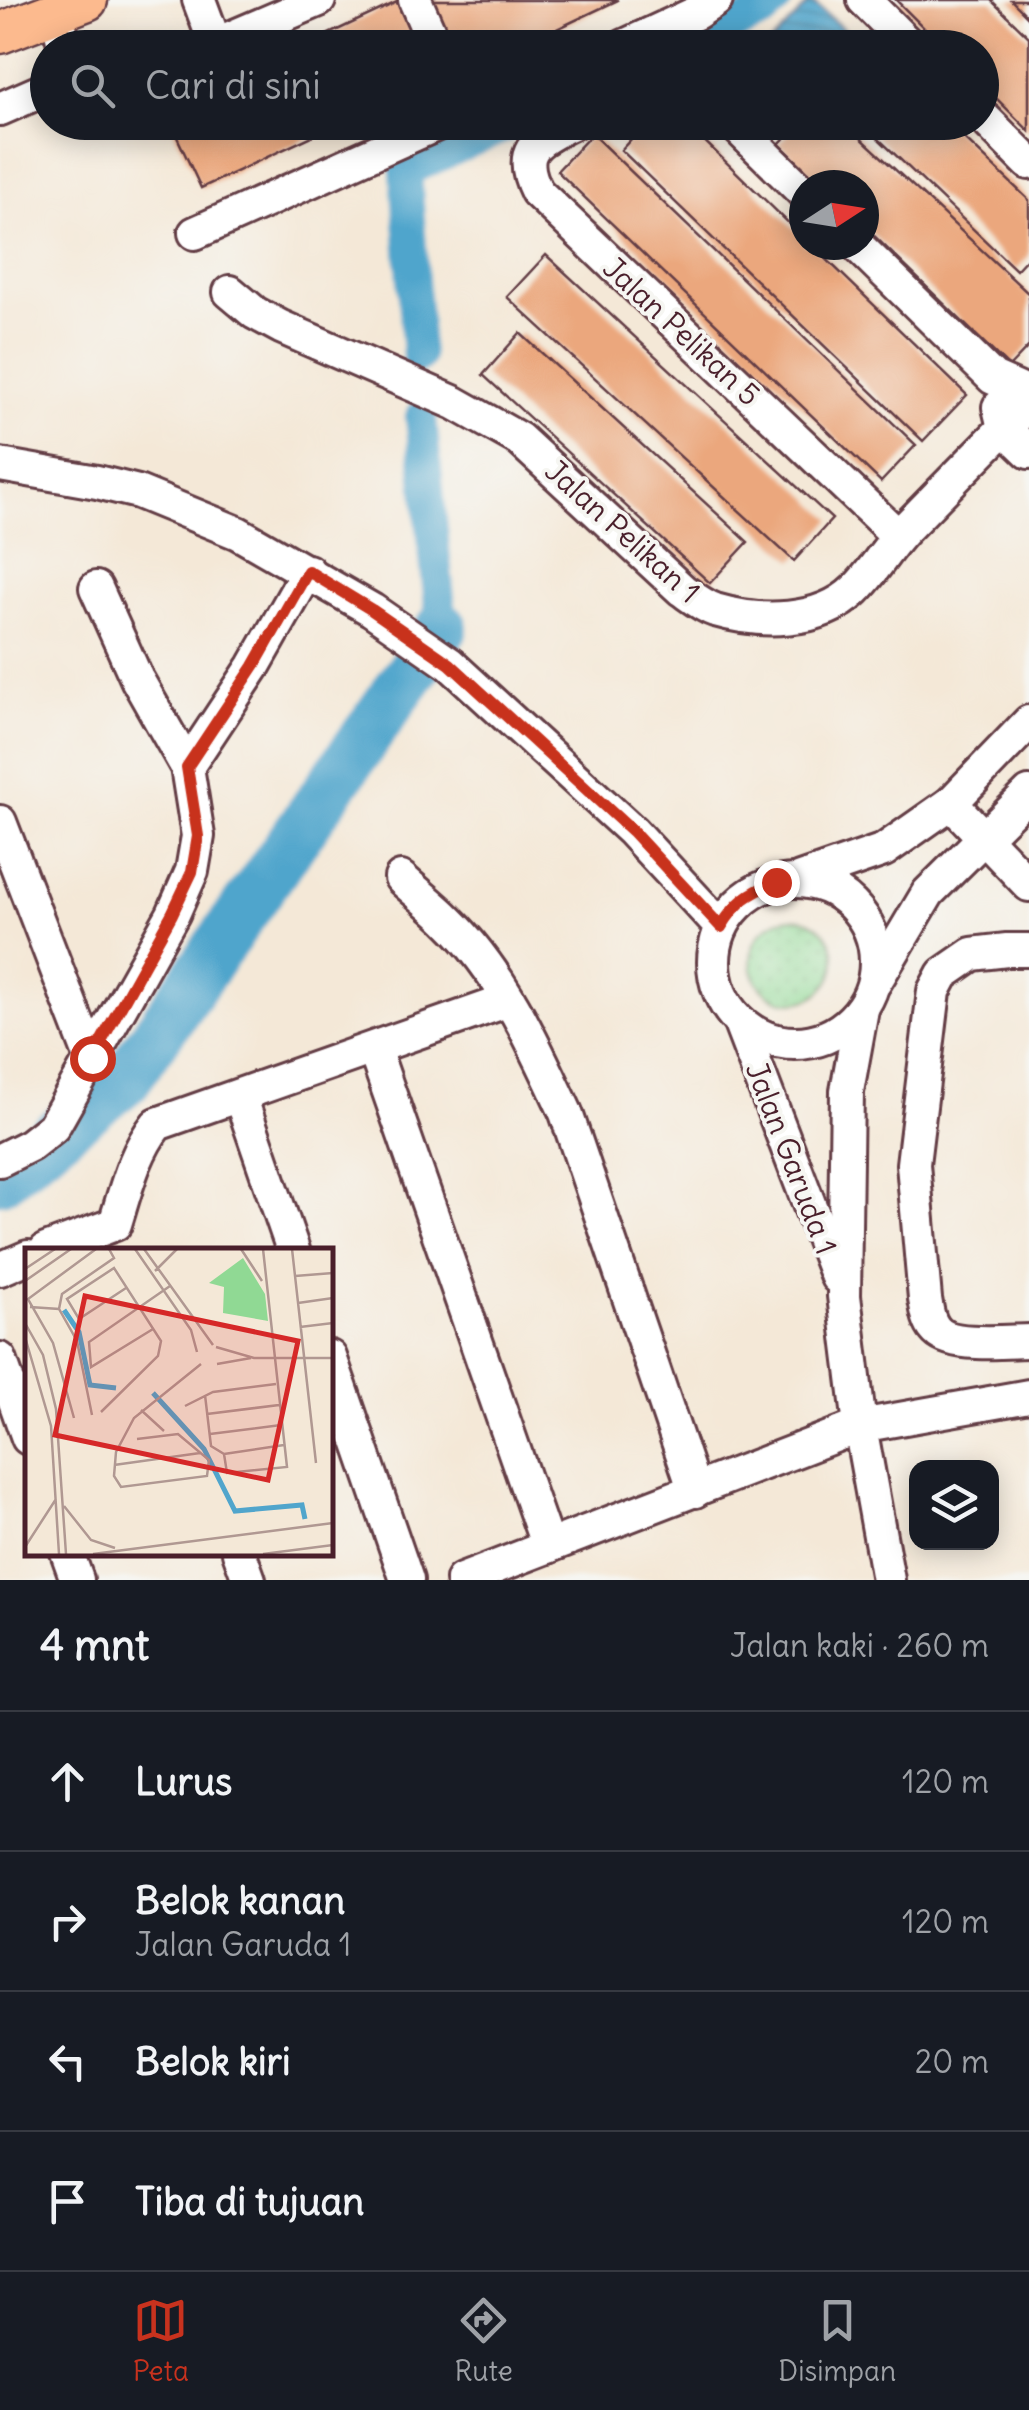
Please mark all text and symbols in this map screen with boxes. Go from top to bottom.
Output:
search box [30,30,999,140]
icon: search [65,58,120,113]
text: Cari di sini [145,62,321,109]
north arrow [789,170,879,260]
street label: Jalan Pelikan 5 [595,249,769,413]
street label: Jalan Pelikan 1 [538,451,708,611]
route end [754,860,800,906]
route start [70,1036,116,1082]
street label: Jalan Garuda 1 [738,1056,846,1260]
inset map [25,1248,332,1555]
map controls [909,1460,999,1550]
button: layers [909,1460,999,1550]
text: 4 mnt [40,1619,149,1671]
text: Jalan kaki · 260 m [730,1625,989,1666]
icon: ahead [40,1754,95,1809]
text: Lurus [135,1758,232,1805]
text: 120 m [902,1761,989,1802]
text: Belok kanan [135,1877,345,1924]
icon: right [40,1894,95,1949]
text: 120 m [902,1901,989,1942]
text: Jalan Garuda 1 [135,1924,351,1965]
icon: left [40,2034,95,2089]
text: Belok kiri [135,2038,291,2085]
text: 20 m [915,2041,989,2082]
icon: arrive [40,2174,95,2229]
text: Tiba di tujuan [135,2178,364,2225]
tab: Peta [133,2293,189,2389]
tab: Rute [455,2293,513,2389]
tab: Disimpan [778,2293,896,2389]

